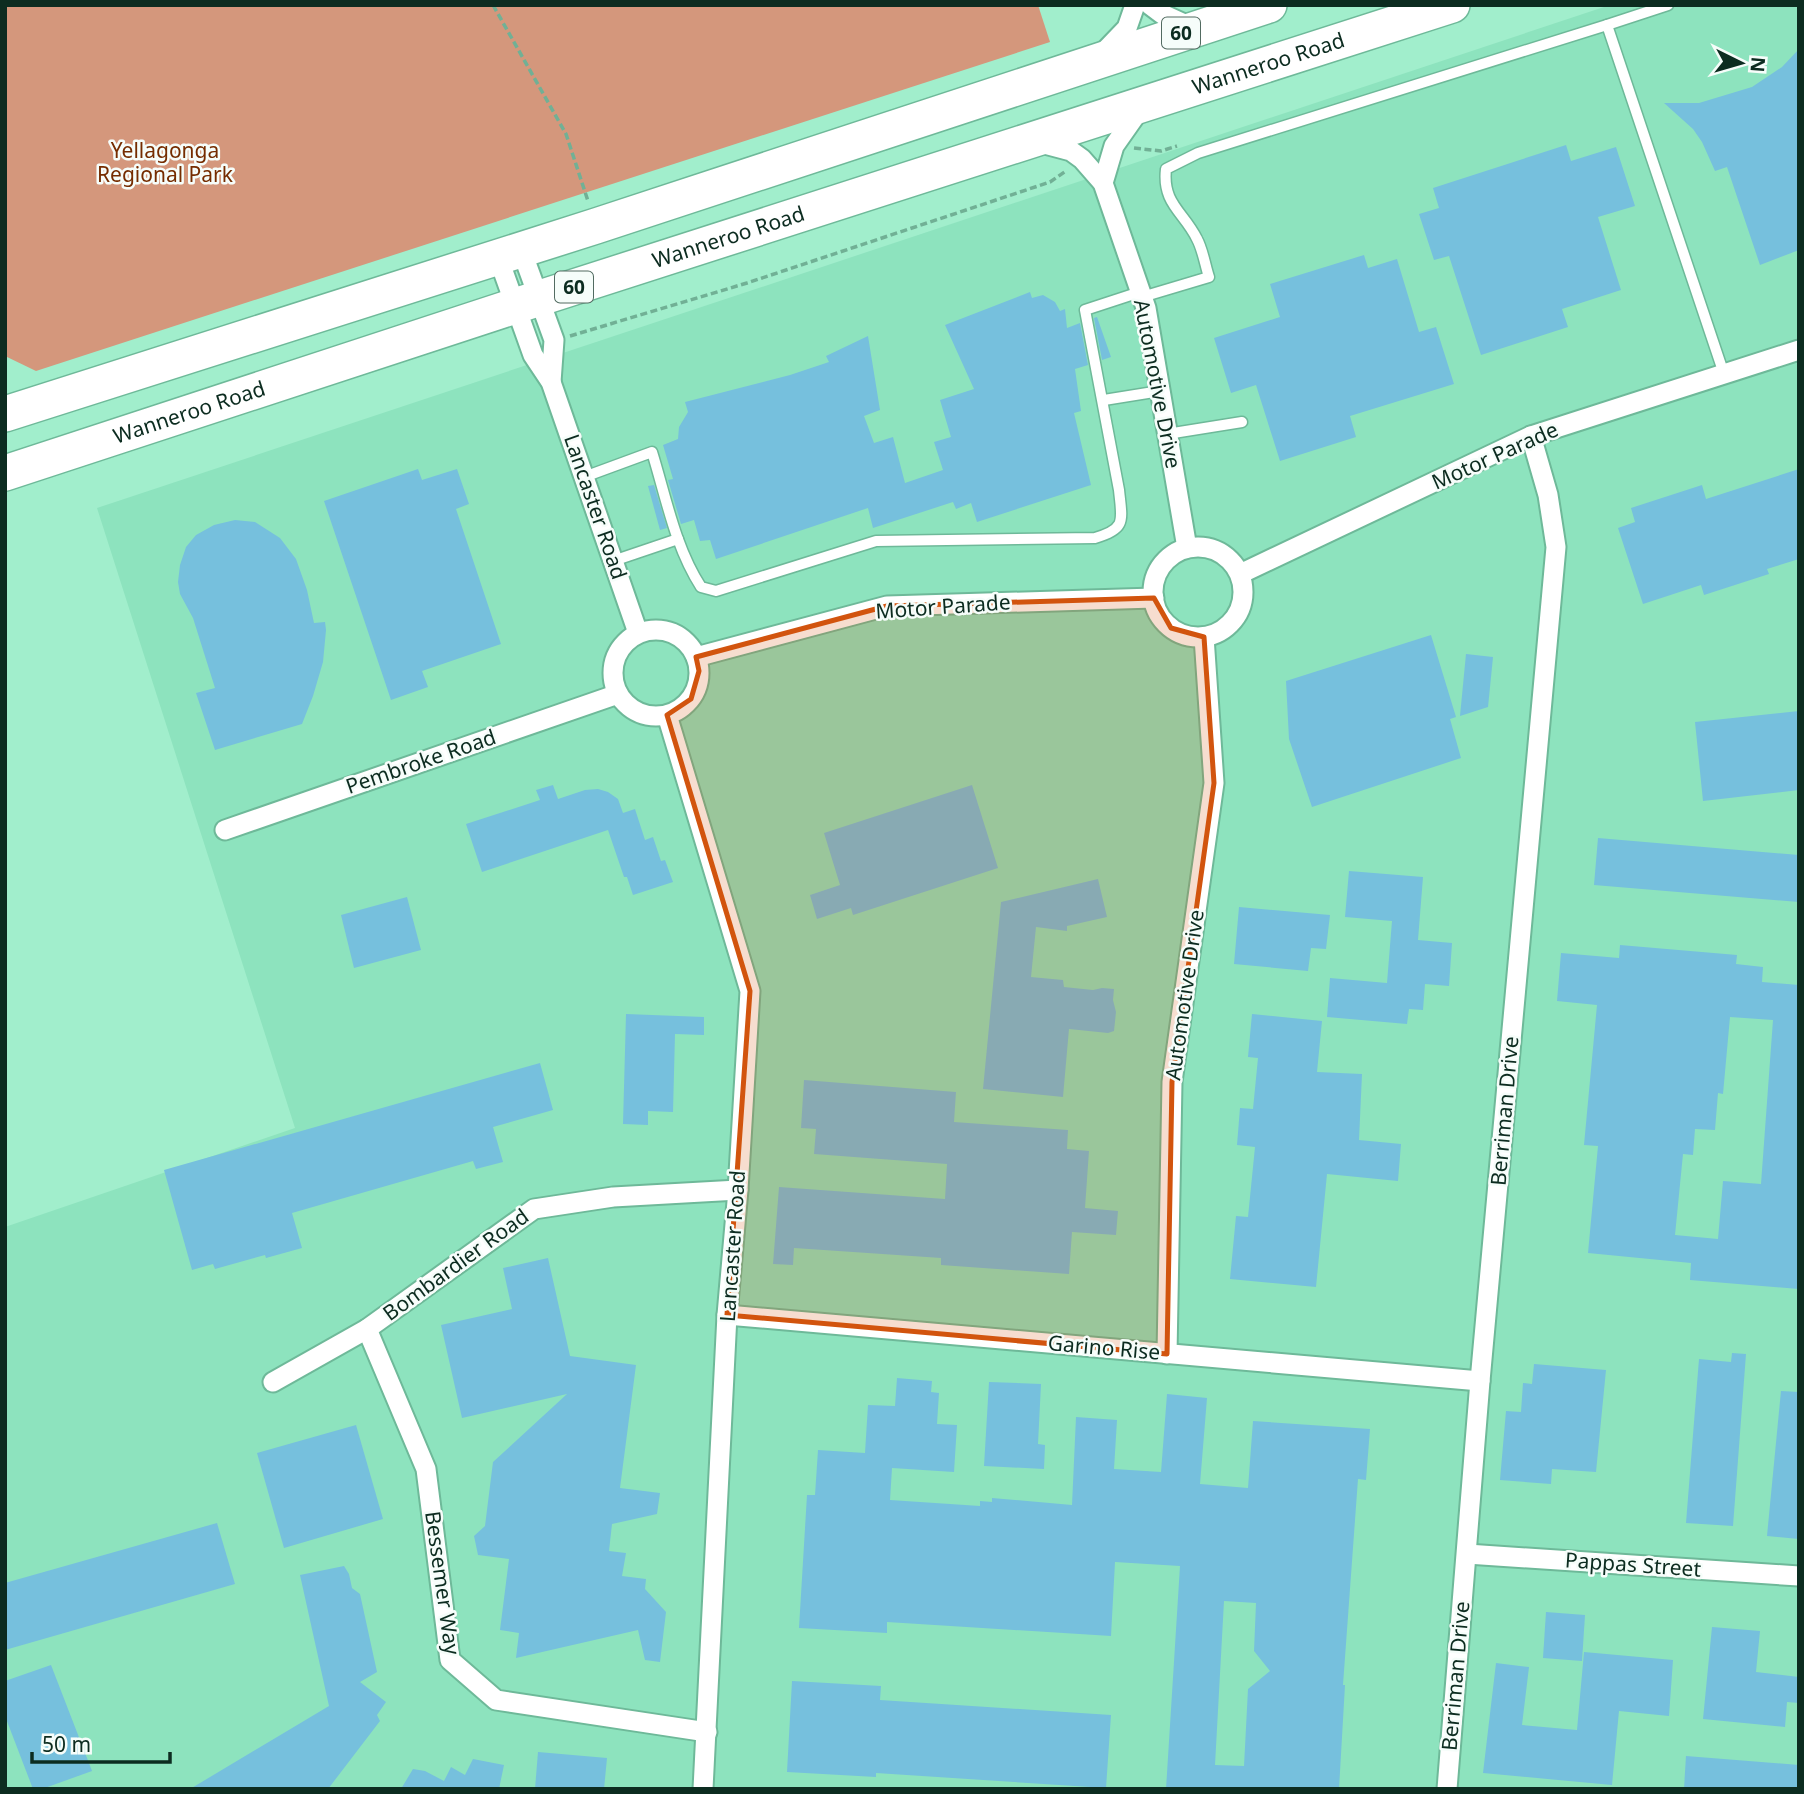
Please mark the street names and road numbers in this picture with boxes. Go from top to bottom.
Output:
road number: 60 [1162,18,1200,48]
street label: Wanneroo Road [1188,25,1348,101]
street label: Wanneroo Road [649,199,808,274]
road number: 60 [555,272,593,302]
street label: Automotive Drive [1128,297,1188,471]
street label: Wanneroo Road [109,374,269,450]
street label: Motor Parade [1427,415,1562,495]
street label: Lancaster Road [558,430,634,583]
street label: Motor Parade [874,587,1011,625]
street label: Pembroke Road [342,722,499,800]
street label: Automotive Drive [1158,908,1210,1082]
street label: Berriman Drive [1484,1035,1524,1187]
street label: Lancaster Road [713,1169,751,1323]
street label: Bombardier Road [377,1202,534,1327]
street label: Garino Rise [1047,1328,1161,1366]
street label: Bessemer Way [419,1509,467,1657]
street label: Pappas Street [1564,1545,1702,1583]
street label: Berriman Drive [1435,1600,1475,1752]

